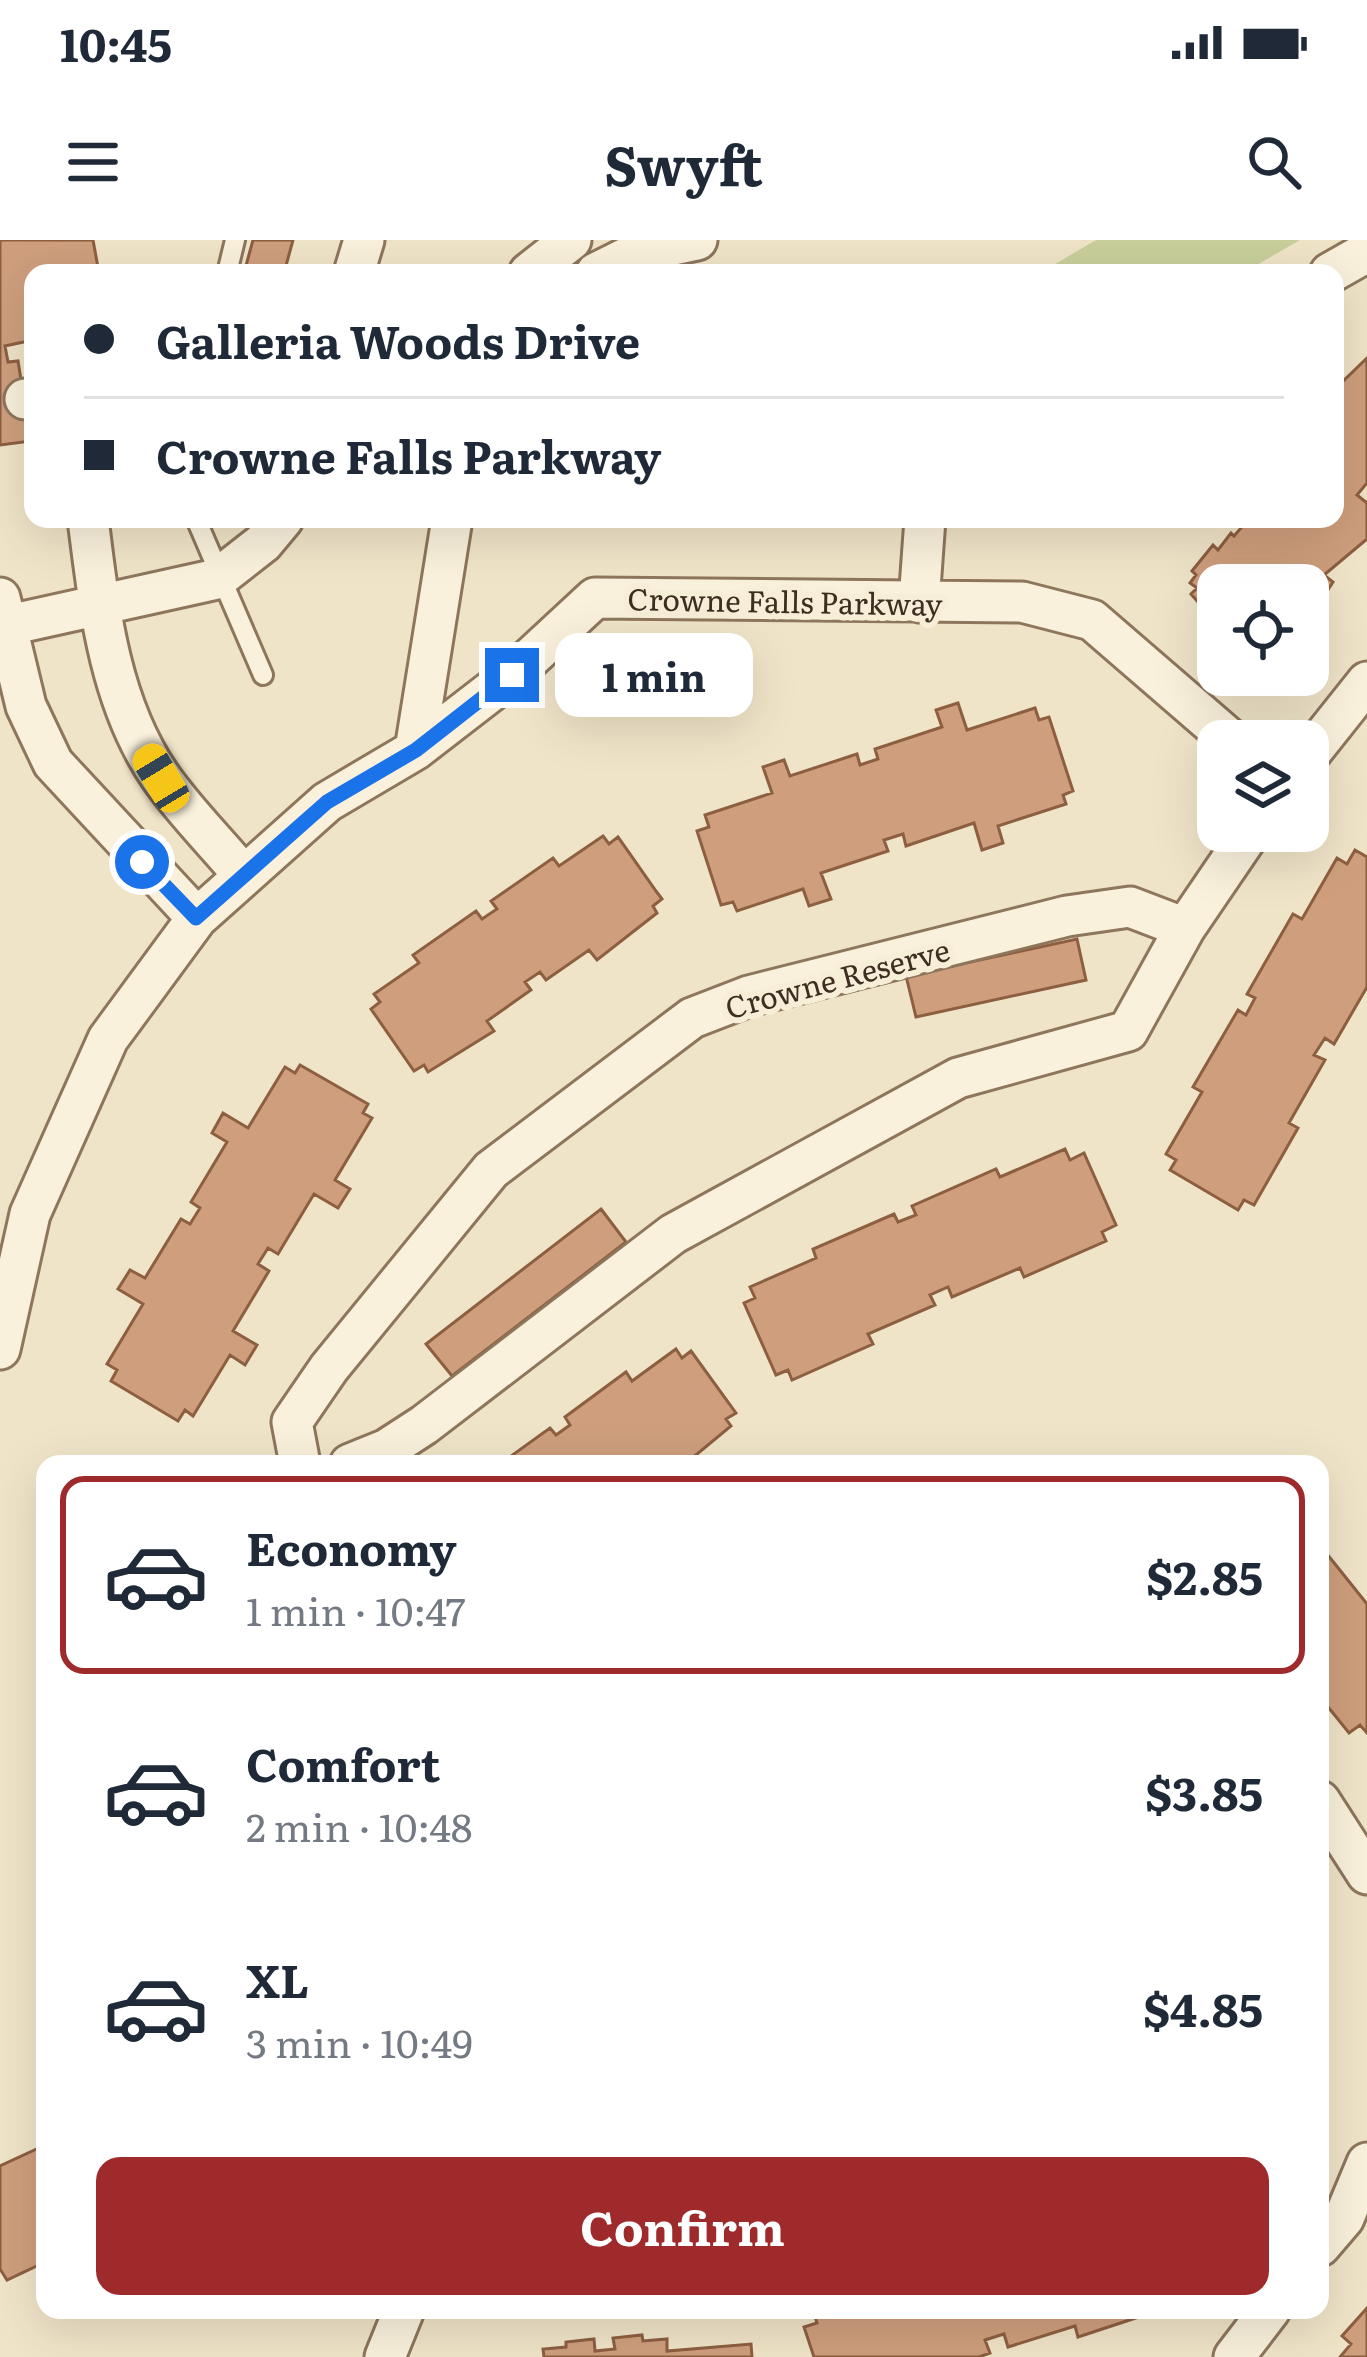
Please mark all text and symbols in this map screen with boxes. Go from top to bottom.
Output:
text: 10:45 [60,9,172,76]
text: Swyft [604,122,763,203]
icon: menu [60,129,126,195]
icon: search [1241,129,1307,195]
text: Galleria Woods Drive [156,306,640,373]
text: Crowne Falls Parkway [156,421,661,488]
map controls [1197,564,1329,852]
button: locate [1197,564,1329,696]
street label: Crowne Falls Parkway [627,575,944,625]
callout: 1 min [554,633,752,717]
text: 1 min [602,646,706,704]
route end [485,648,539,702]
button: layers [1197,720,1329,852]
car [127,738,195,818]
route start [115,835,169,889]
street label: Crowne Reserve [720,926,954,1028]
text: Economy [246,1513,457,1580]
icon: car [102,1521,210,1629]
text: $2.85 [1146,1542,1263,1609]
text: 1 min · 10:47 [246,1580,465,1638]
text: Comfort [246,1729,440,1796]
icon: car [102,1737,210,1845]
text: $3.85 [1145,1758,1263,1825]
text: 2 min · 10:48 [246,1796,472,1854]
text: XL [246,1945,309,2012]
icon: car [102,1953,210,2061]
text: $4.85 [1143,1974,1263,2041]
text: 3 min · 10:49 [246,2012,473,2070]
button: Confirm [96,2157,1269,2295]

